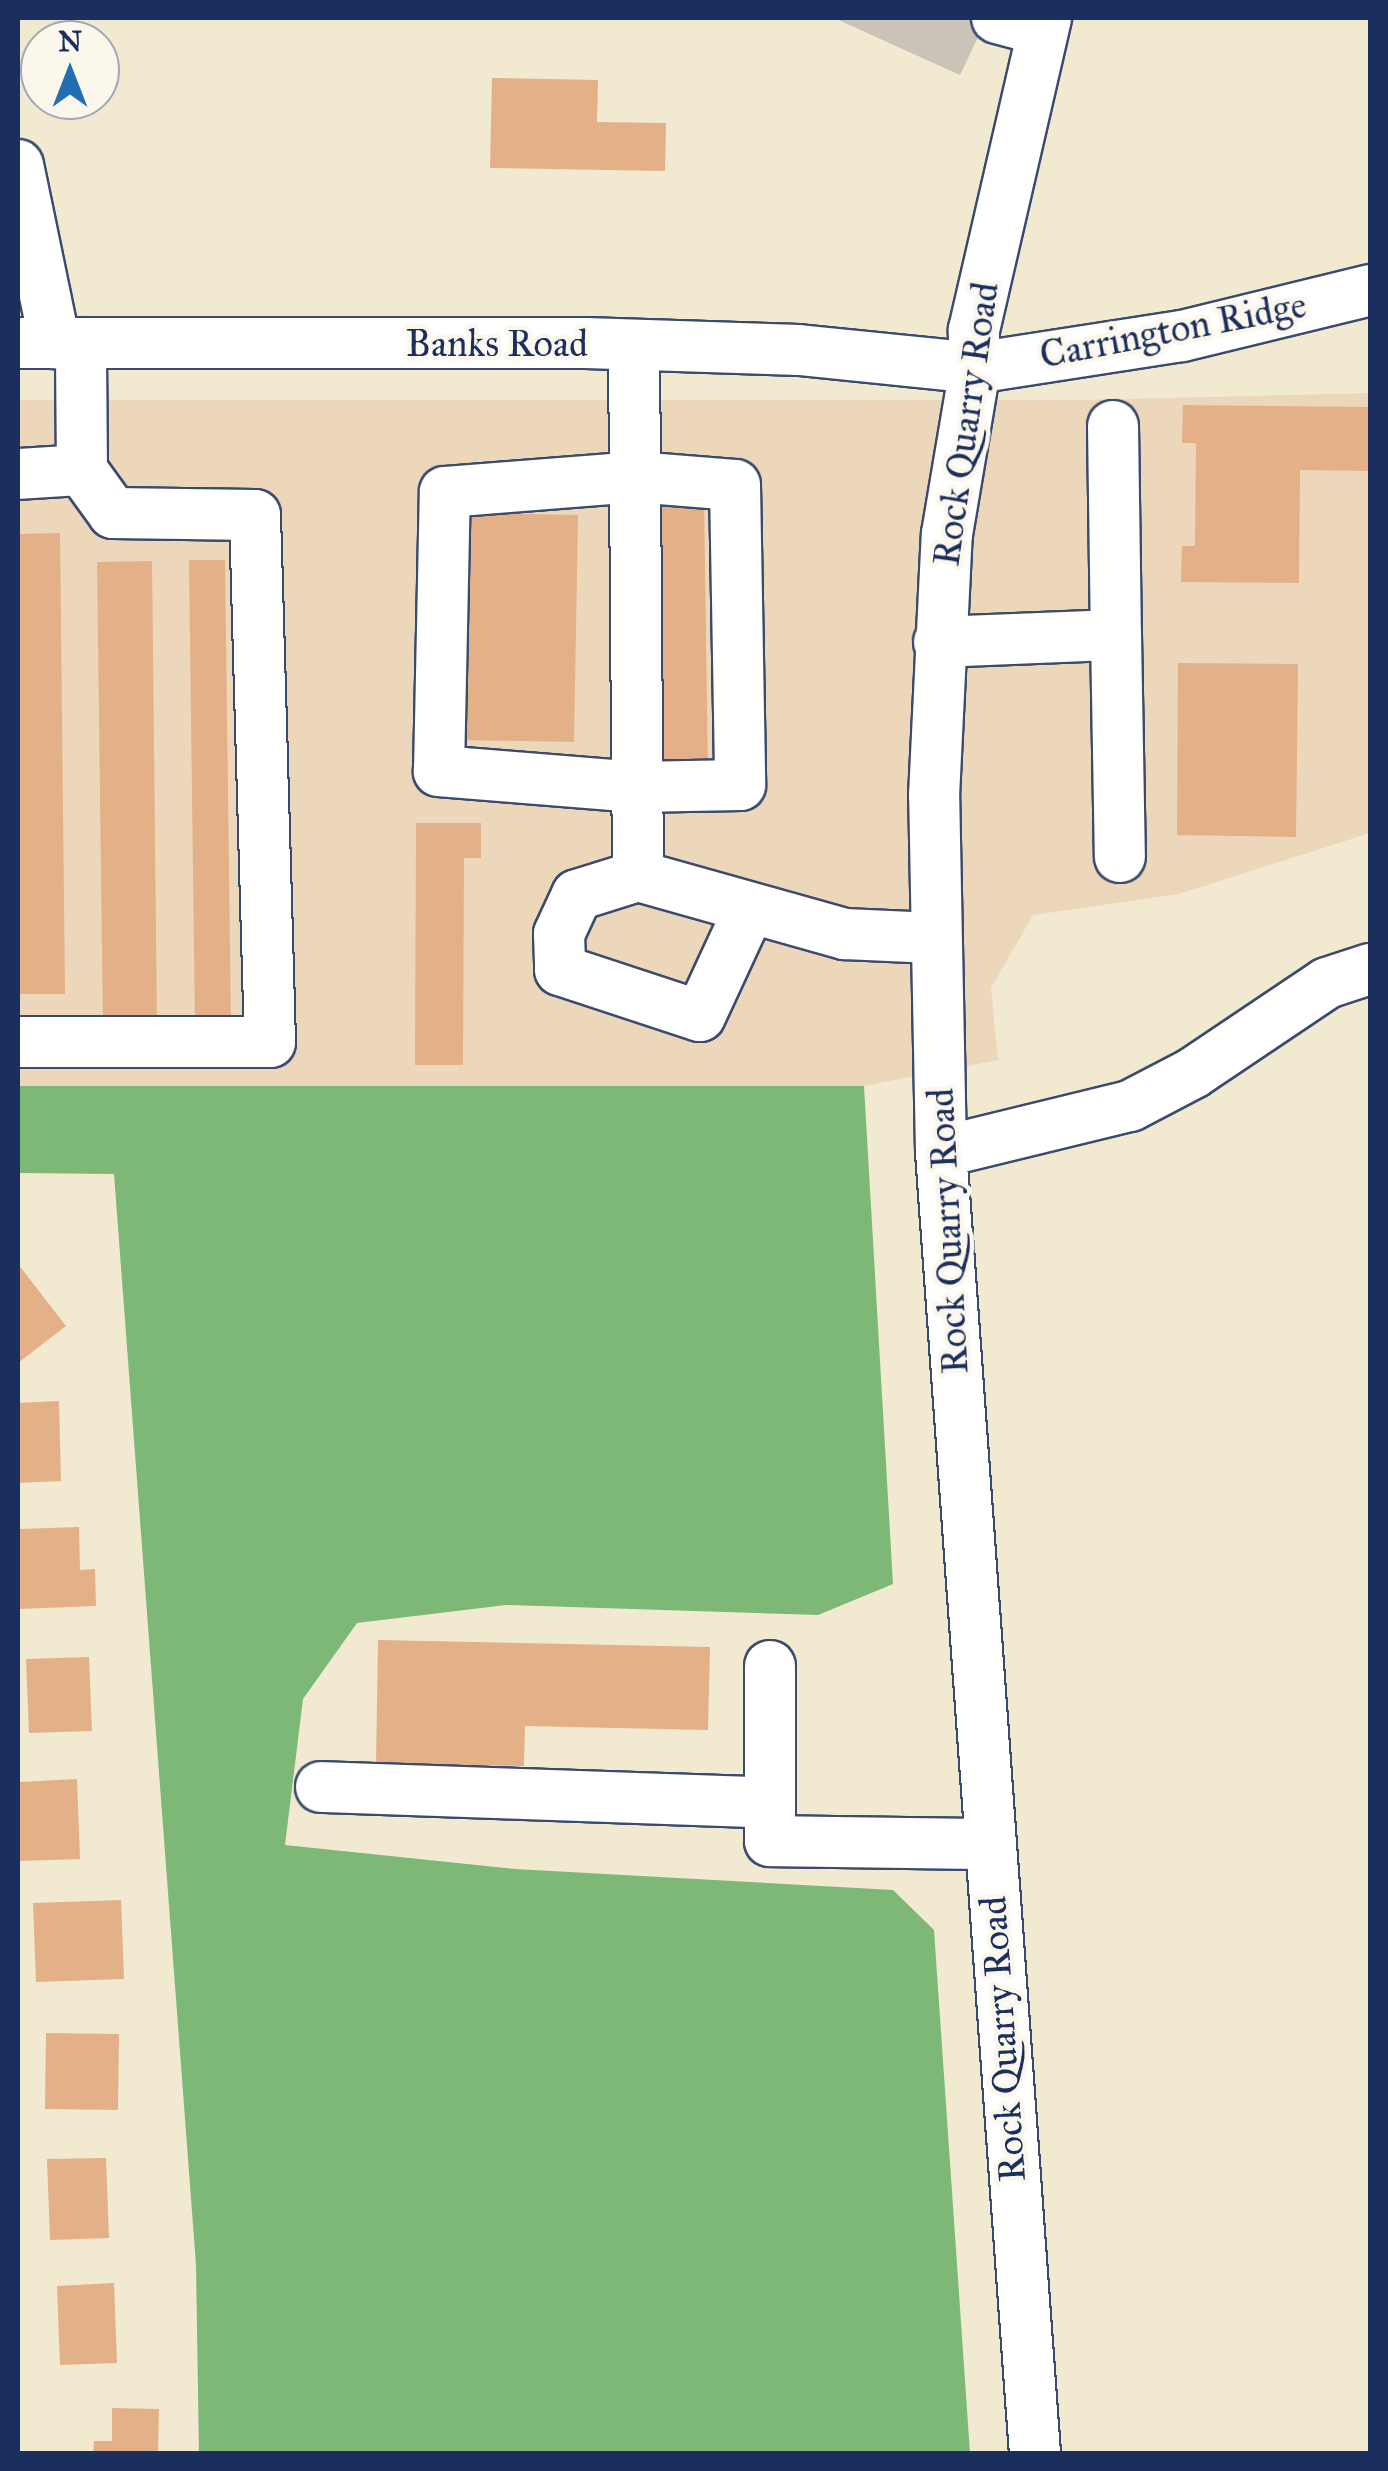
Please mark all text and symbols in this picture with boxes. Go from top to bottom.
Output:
north arrow [20,20,120,120]
text: N [58,24,82,59]
street label: Rock Quarry Road [923,279,1009,569]
street label: Carrington Ridge [1036,282,1310,378]
street label: Banks Road [406,321,588,367]
street label: Rock Quarry Road [918,1087,978,1375]
street label: Rock Quarry Road [970,1895,1036,2183]

